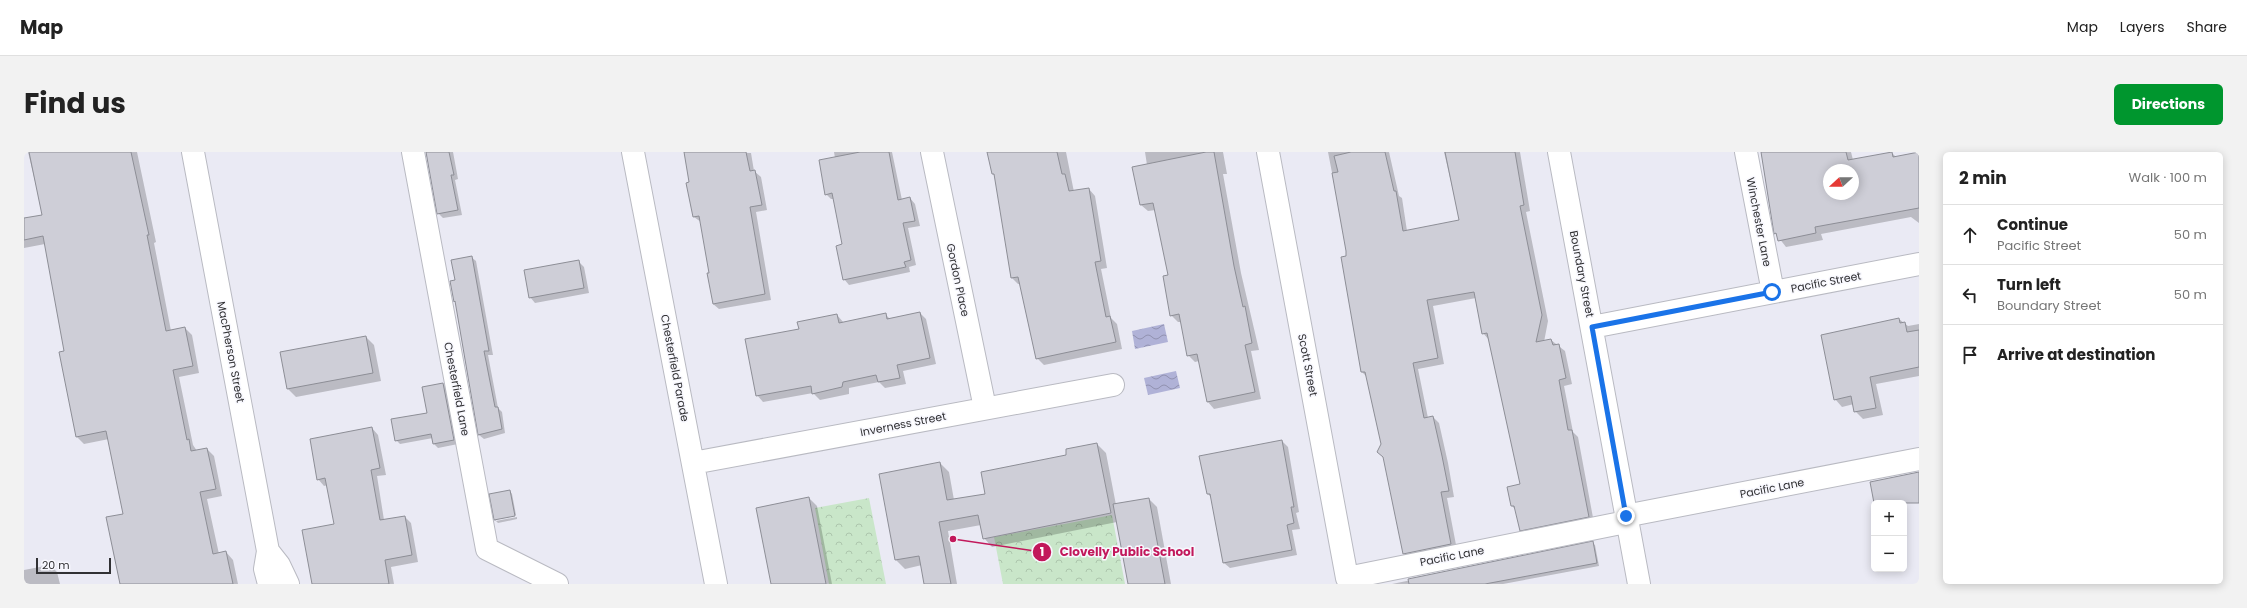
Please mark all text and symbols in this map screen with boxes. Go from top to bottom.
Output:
text: Map [20,14,63,41]
text: Map [2067,17,2098,37]
text: Layers [2120,17,2164,37]
text: Share [2186,17,2227,37]
text: Find us [24,84,126,123]
button: Directions [2114,84,2223,125]
north arrow [1823,164,1859,200]
text: 2 min [1959,166,2007,190]
text: Walk · 100 m [2129,168,2207,187]
street label: Winchester Lane [1742,176,1776,268]
text: Continue [1997,214,2068,235]
icon: ahead [1959,224,1981,246]
text: 50 m [2174,225,2207,244]
street label: Boundary Street [1566,229,1598,319]
text: Pacific Street [1997,236,2081,255]
street label: Gordon Place [942,242,974,318]
street label: Pacific Street [1789,267,1863,297]
text: Turn left [1997,274,2061,295]
route start [1763,283,1781,301]
icon: left [1959,284,1981,306]
text: 50 m [2174,285,2207,304]
text: Boundary Street [1997,296,2101,315]
street label: MacPherson Street [213,300,249,404]
street label: Chesterfield Parade [657,313,693,423]
street label: Scott Street [1294,332,1322,398]
street label: Chesterfield Lane [440,341,474,437]
icon: arrive [1959,344,1981,366]
text: Arrive at destination [1997,344,2155,365]
street label: Inverness Street [859,408,947,440]
street label: Pacific Lane [1738,474,1806,502]
map controls [1871,500,1907,572]
button: + [1871,500,1907,536]
route end [1617,507,1635,525]
button: − [1871,536,1907,572]
callout: Clovelly Public School [1032,540,1202,564]
street label: Pacific Lane [1418,542,1486,570]
text: 1 [1040,543,1044,560]
text: Clovelly Public School [1060,543,1194,560]
scale bar [36,556,111,575]
text: 20 m [42,557,70,573]

